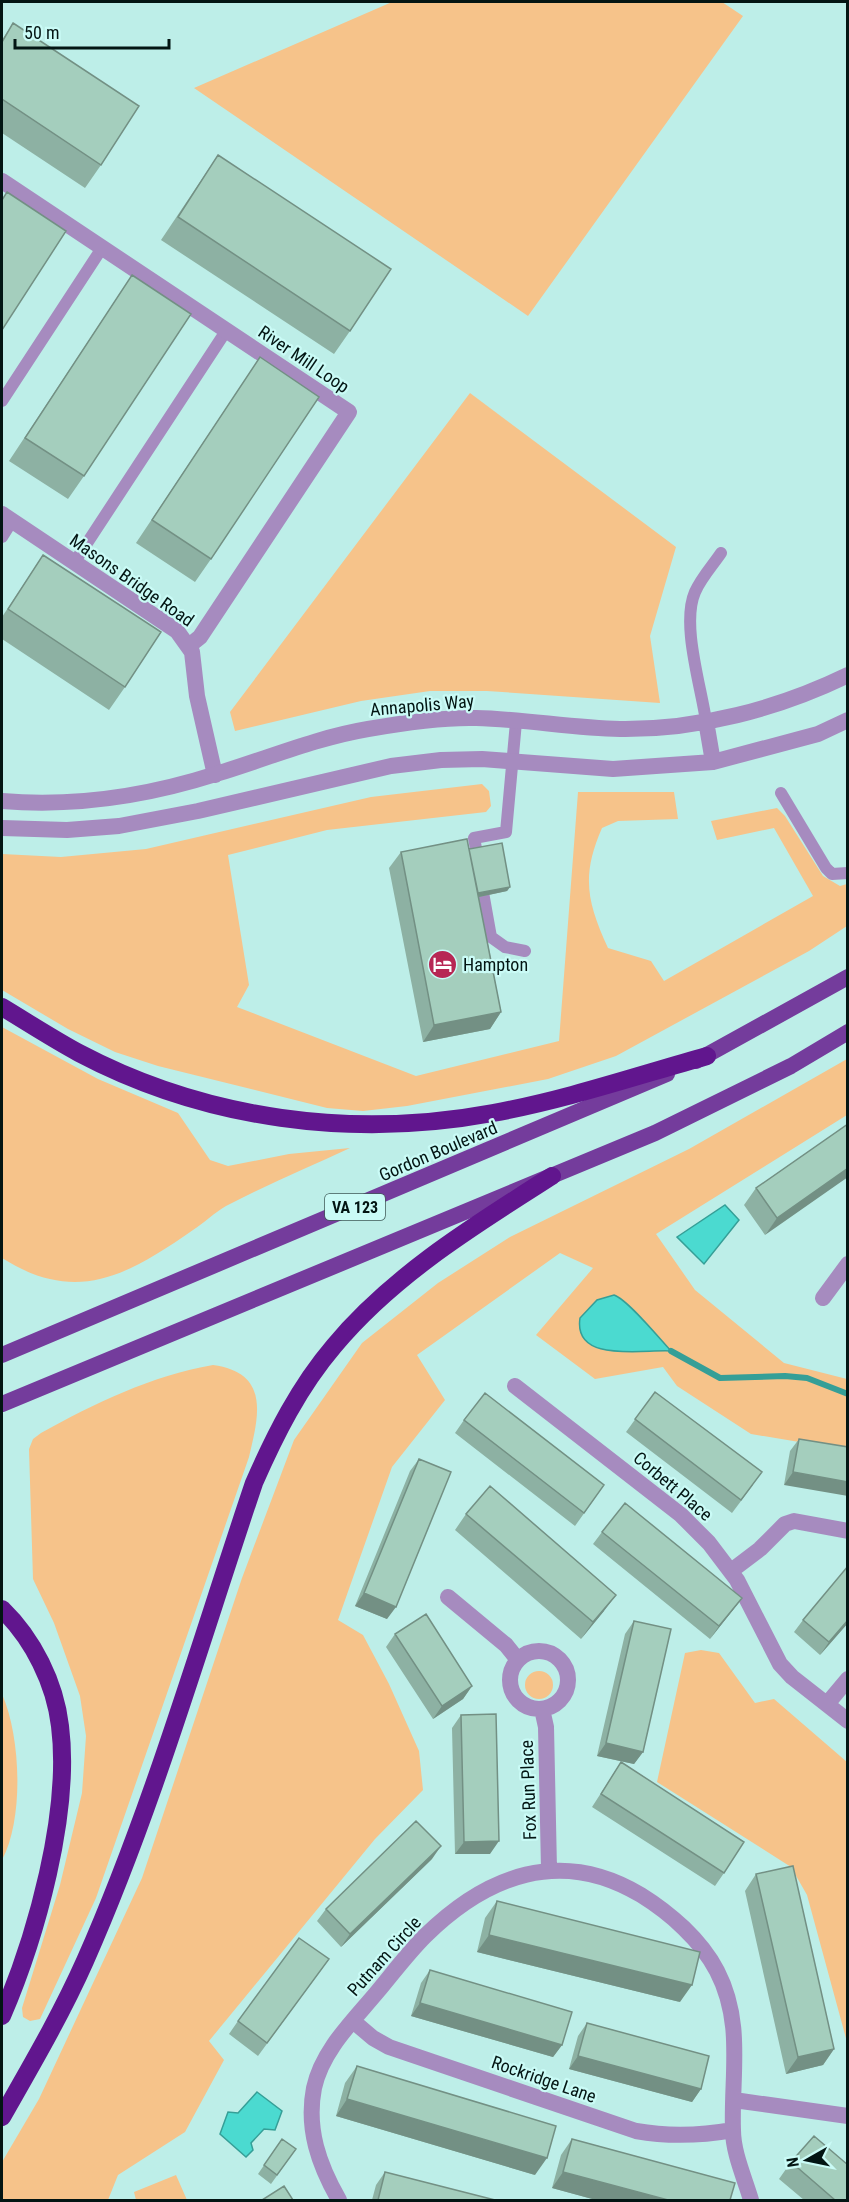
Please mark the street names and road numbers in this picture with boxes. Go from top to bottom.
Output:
street label: River Mill Loop [255,321,353,397]
street label: Masons Bridge Road [66,529,198,631]
street label: Annapolis Way [369,690,475,720]
street label: Gordon Boulevard [376,1117,500,1185]
road number: VA 123 [325,1194,385,1220]
street label: Corbett Place [629,1447,717,1525]
street label: Fox Run Place [516,1740,540,1840]
street label: Putnam Circle [343,1912,425,2000]
street label: Rockridge Lane [489,2051,599,2107]

